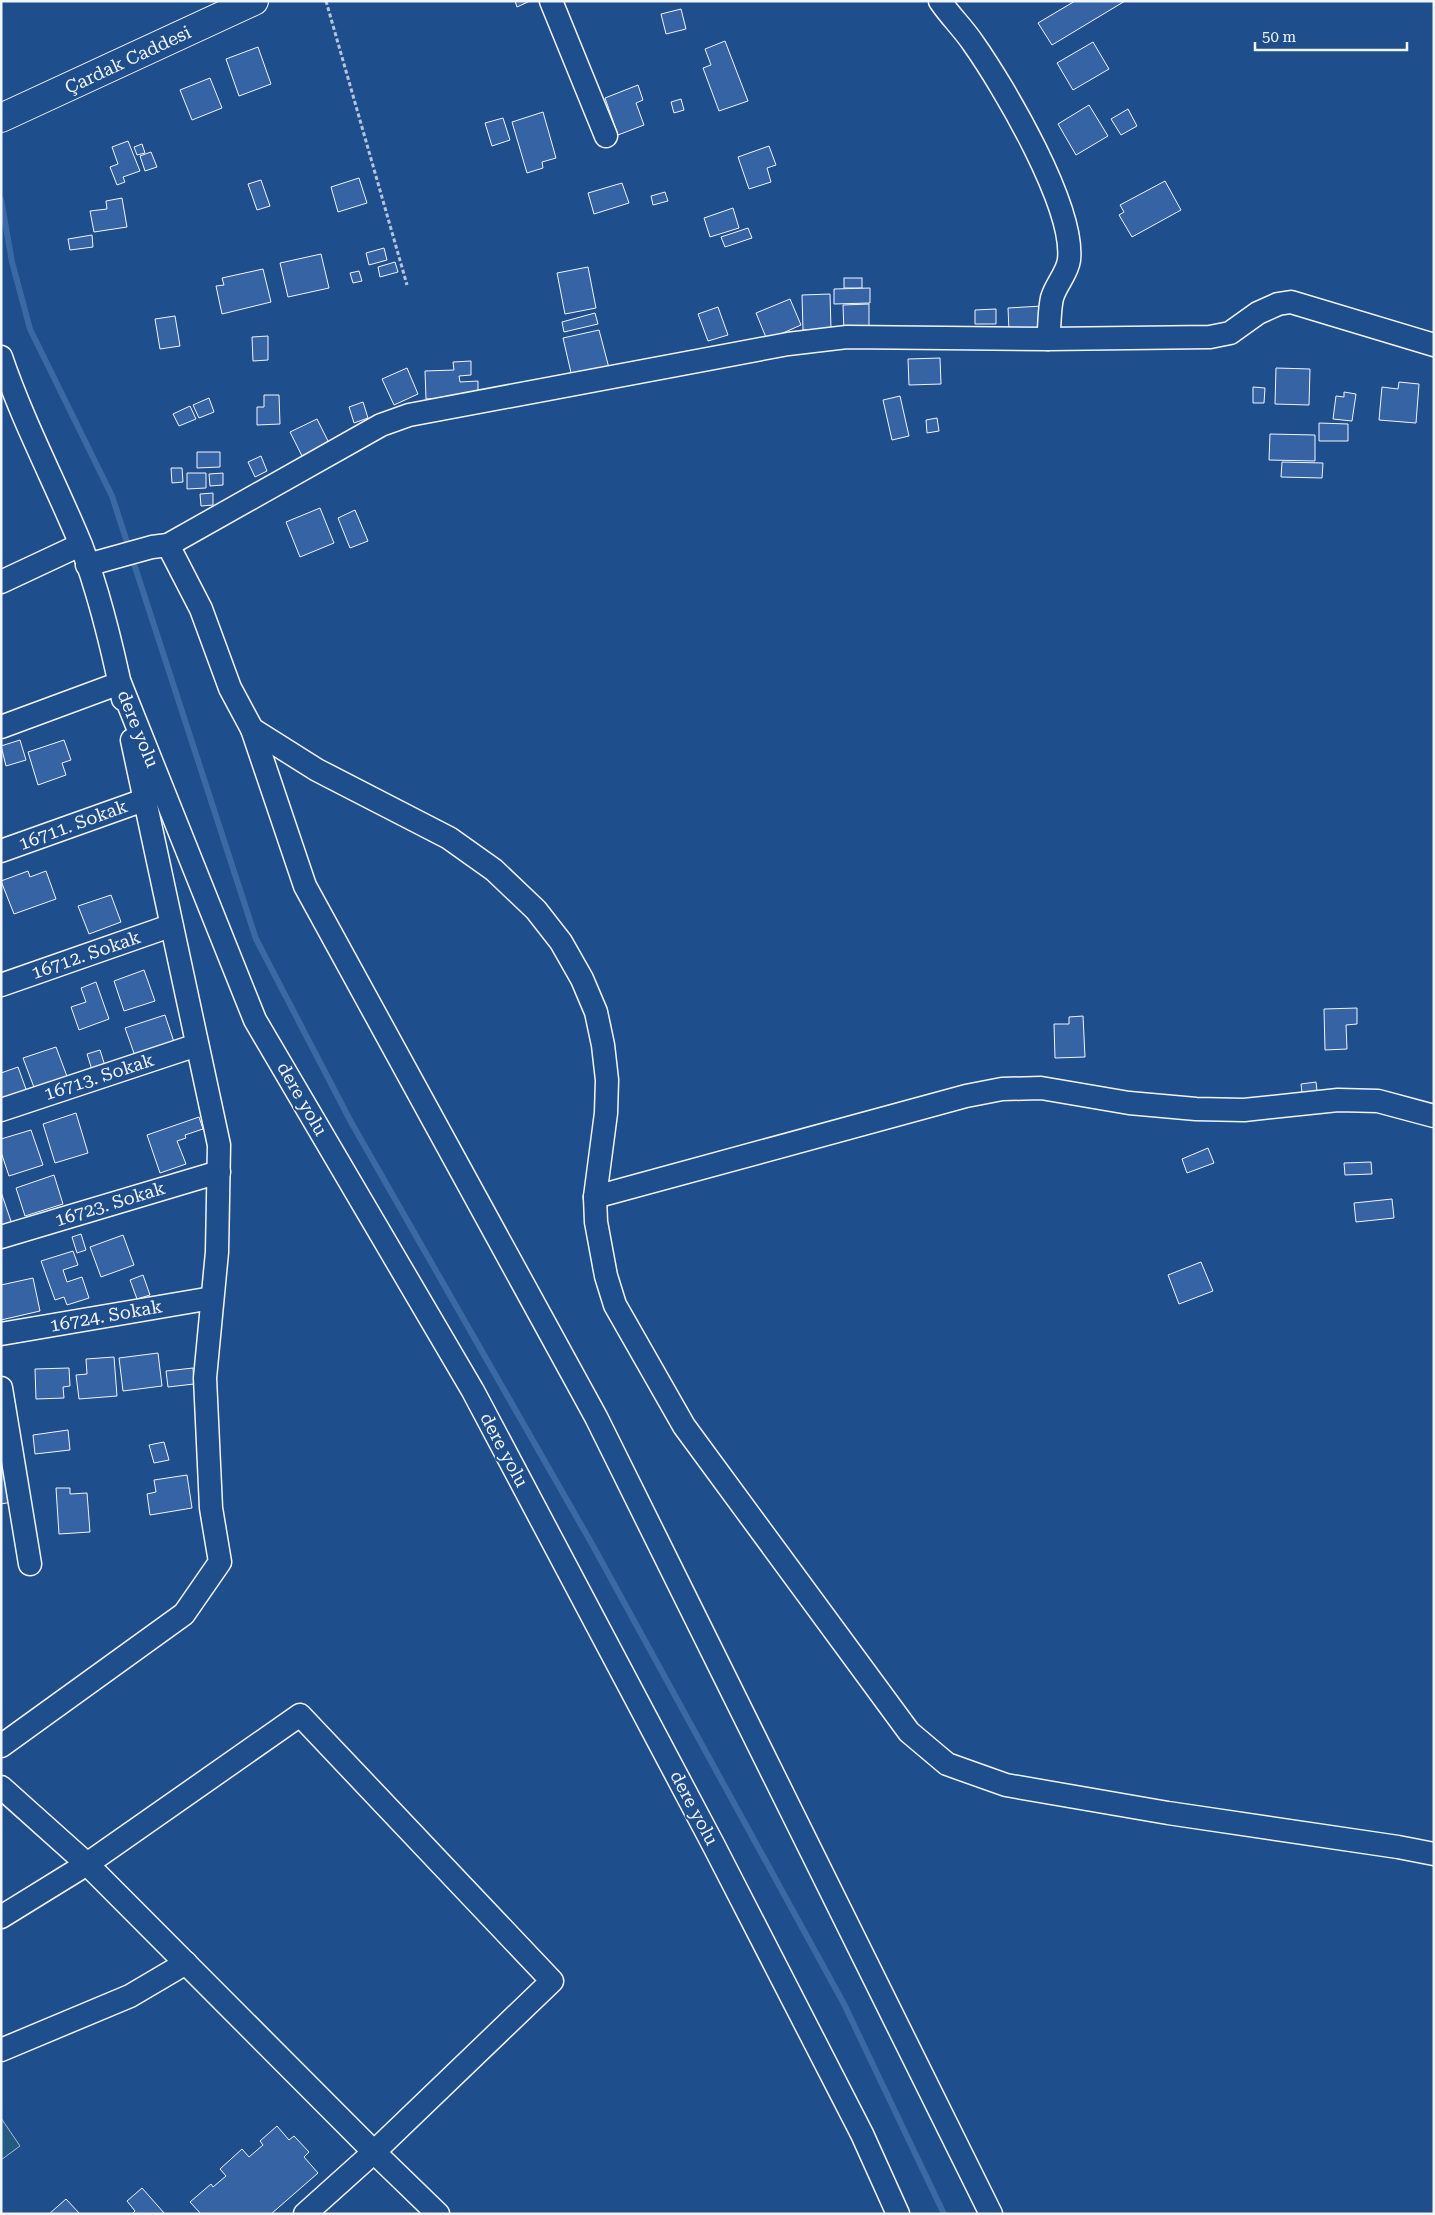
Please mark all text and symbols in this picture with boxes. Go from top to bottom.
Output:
scale bar [1255,20,1408,52]
street label: Çardak Caddesi [61,21,194,98]
text: 50 m [1262,28,1297,46]
street label: dere yolu [114,687,163,770]
street label: 16711. Sokak [16,795,130,854]
street label: 16712. Sokak [28,926,143,983]
street label: 16713. Sokak [41,1049,156,1104]
street label: dere yolu [273,1058,332,1139]
street label: 16723. Sokak [52,1177,167,1230]
street label: 16724. Sokak [48,1295,164,1336]
street label: dere yolu [476,1409,533,1491]
street label: dere yolu [666,1767,723,1849]

